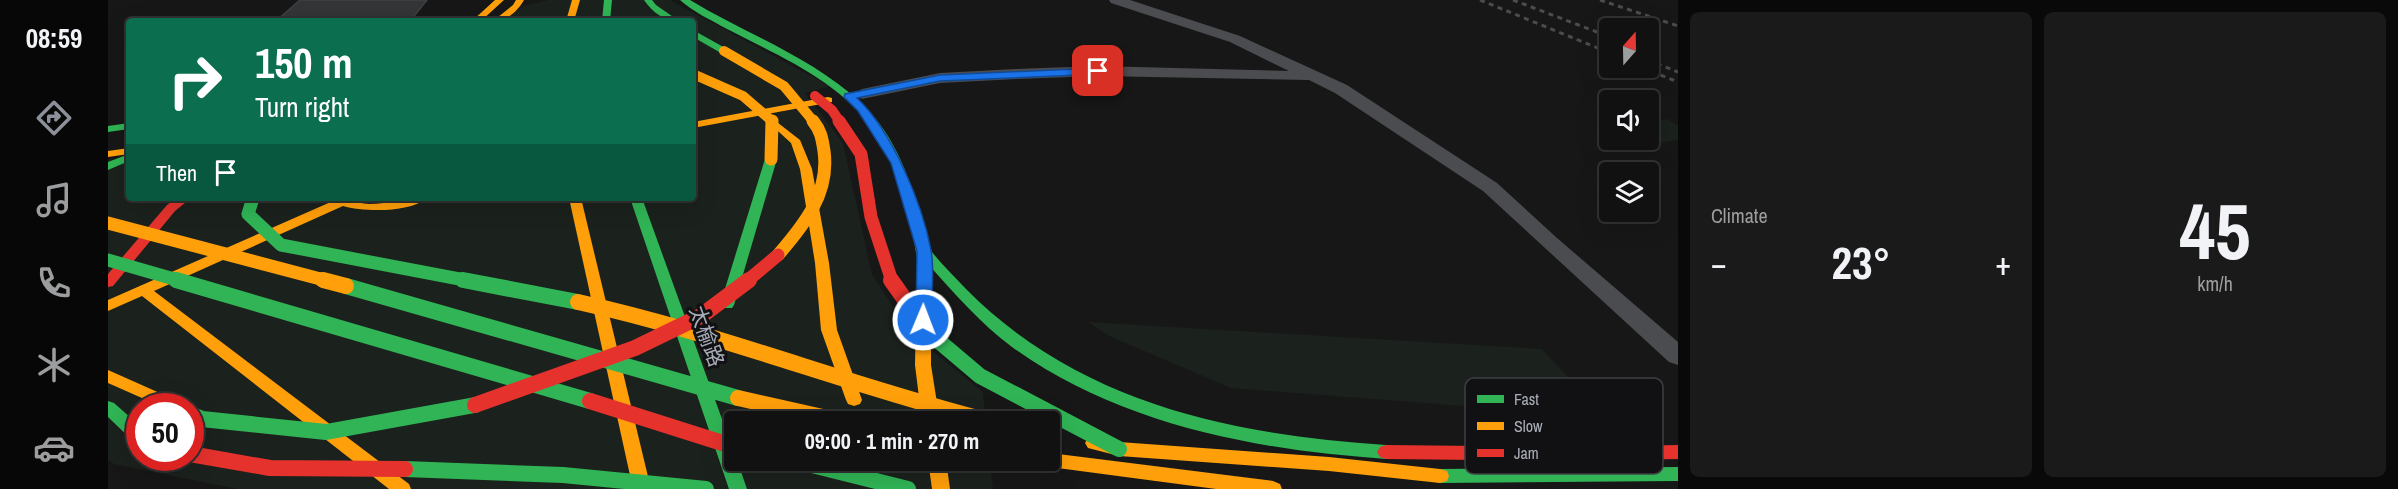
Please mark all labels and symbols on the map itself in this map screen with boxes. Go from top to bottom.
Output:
north arrow [1599,18,1659,78]
pin [1072,45,1123,96]
position arrow [891,288,955,352]
street label: 太榆路 [683,301,731,371]
legend [1465,378,1663,474]
text: Fast [1514,388,1539,410]
speed limit sign: 50 [126,393,204,471]
text: Slow [1514,415,1543,437]
text: Jam [1514,442,1539,464]

